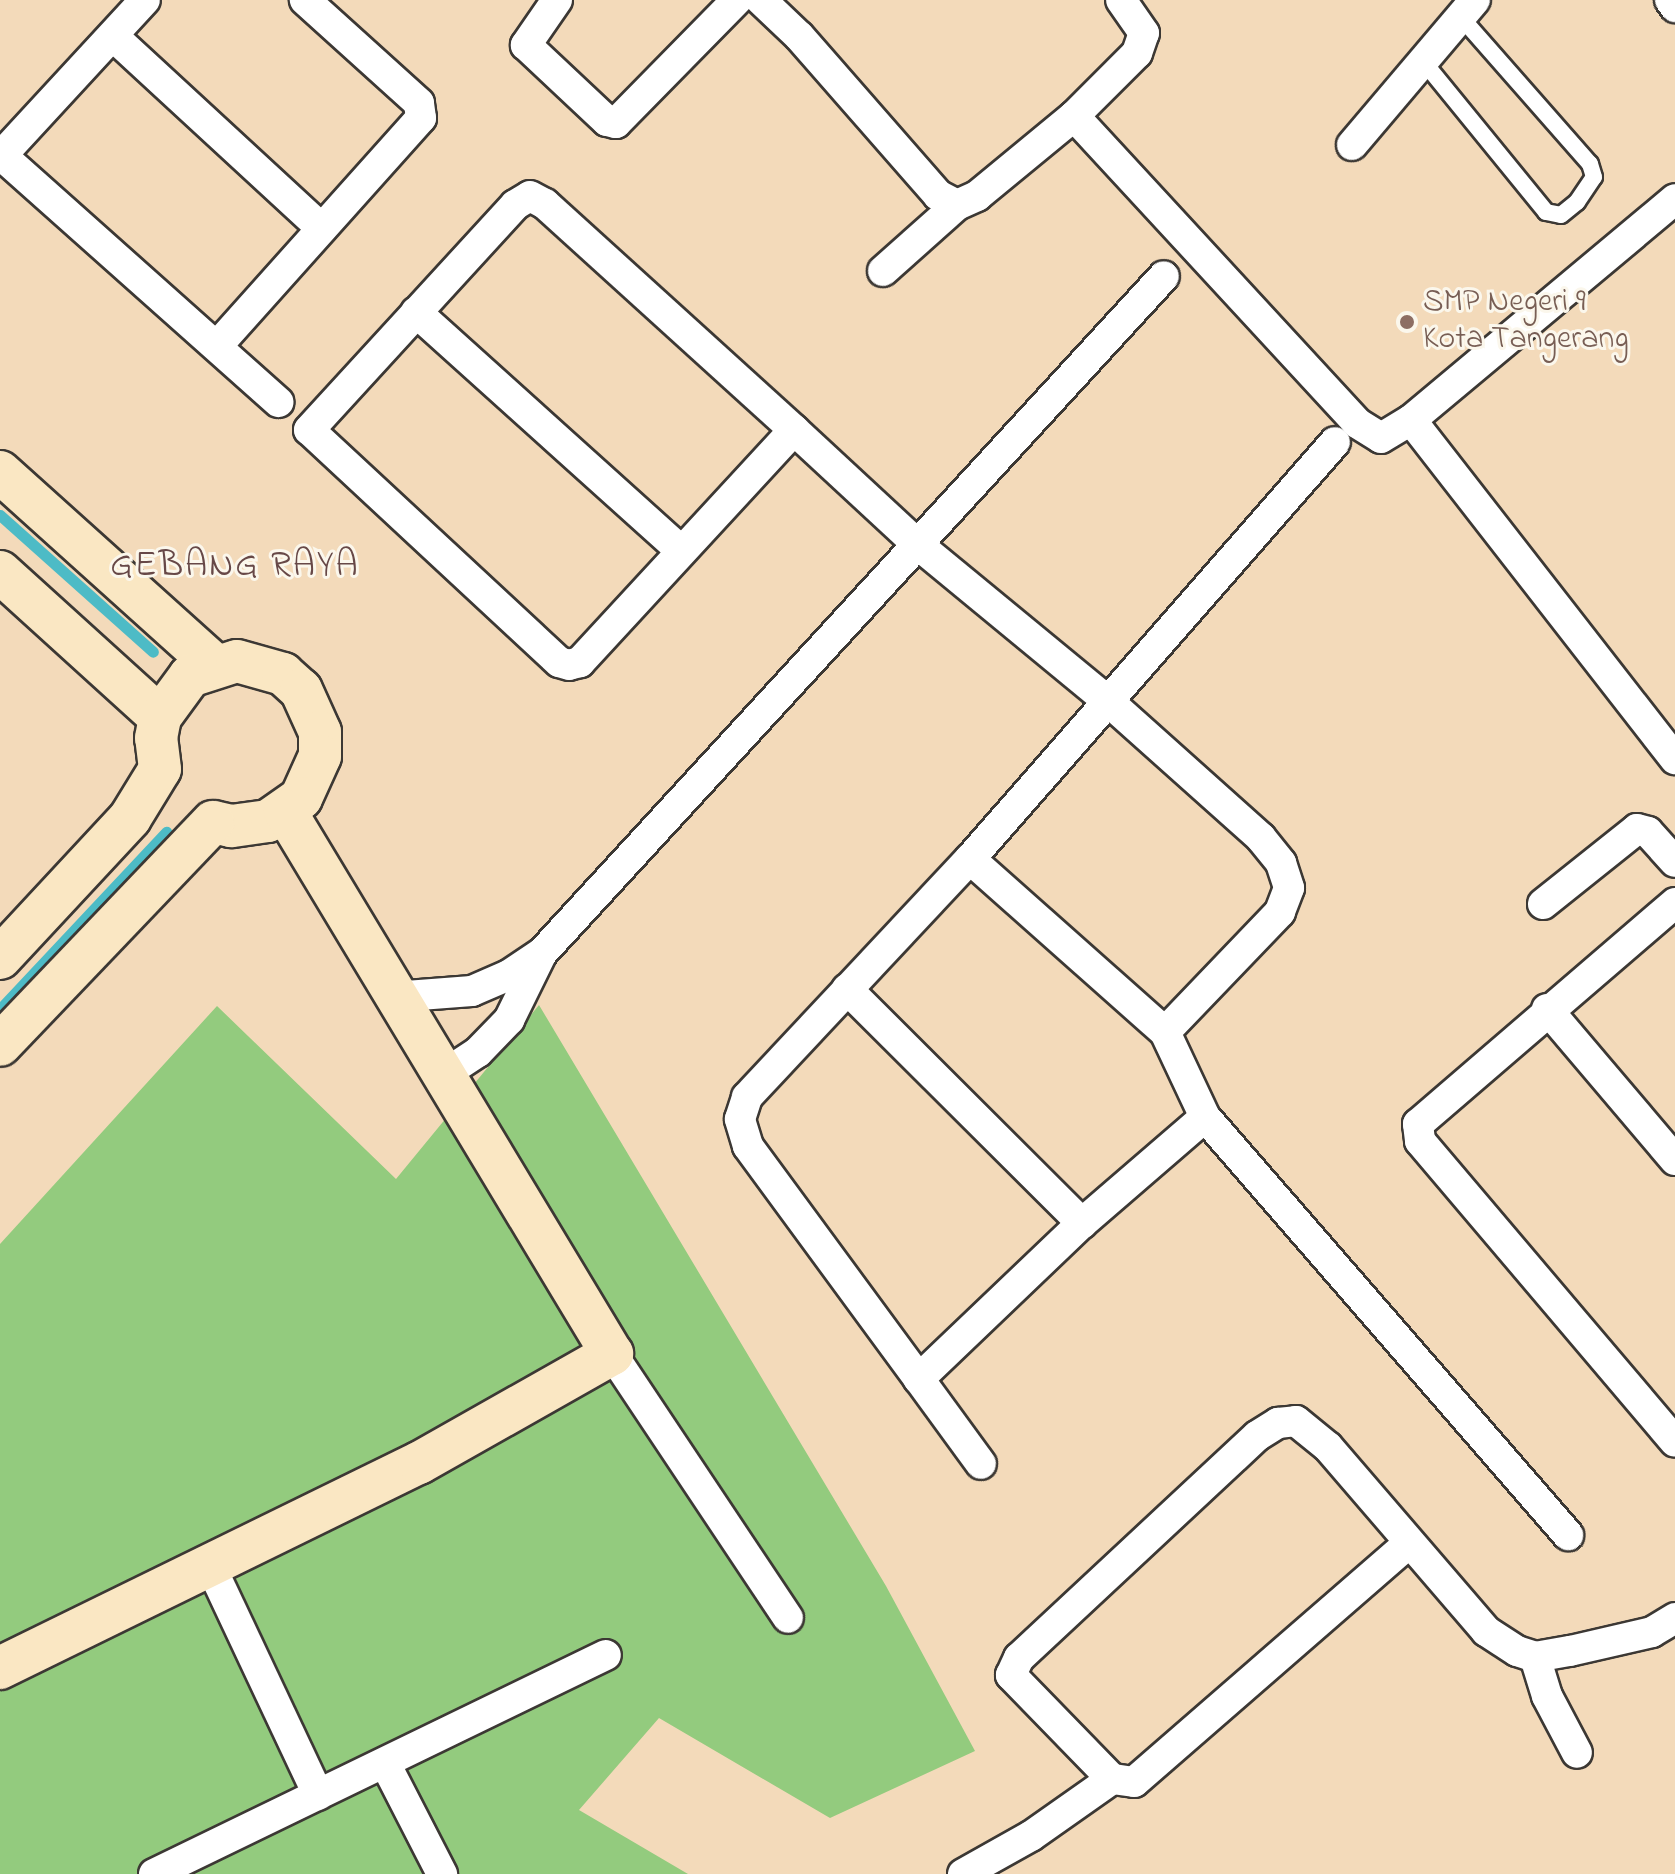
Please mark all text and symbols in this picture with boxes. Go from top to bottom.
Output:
place label: SMP Negeri 9 Kota Tangerang [1423,285,1629,360]
marker: SMP Negeri 9 Kota Tangerang [1398,313,1416,331]
district label: GEBANG RAYA [110,545,360,589]

